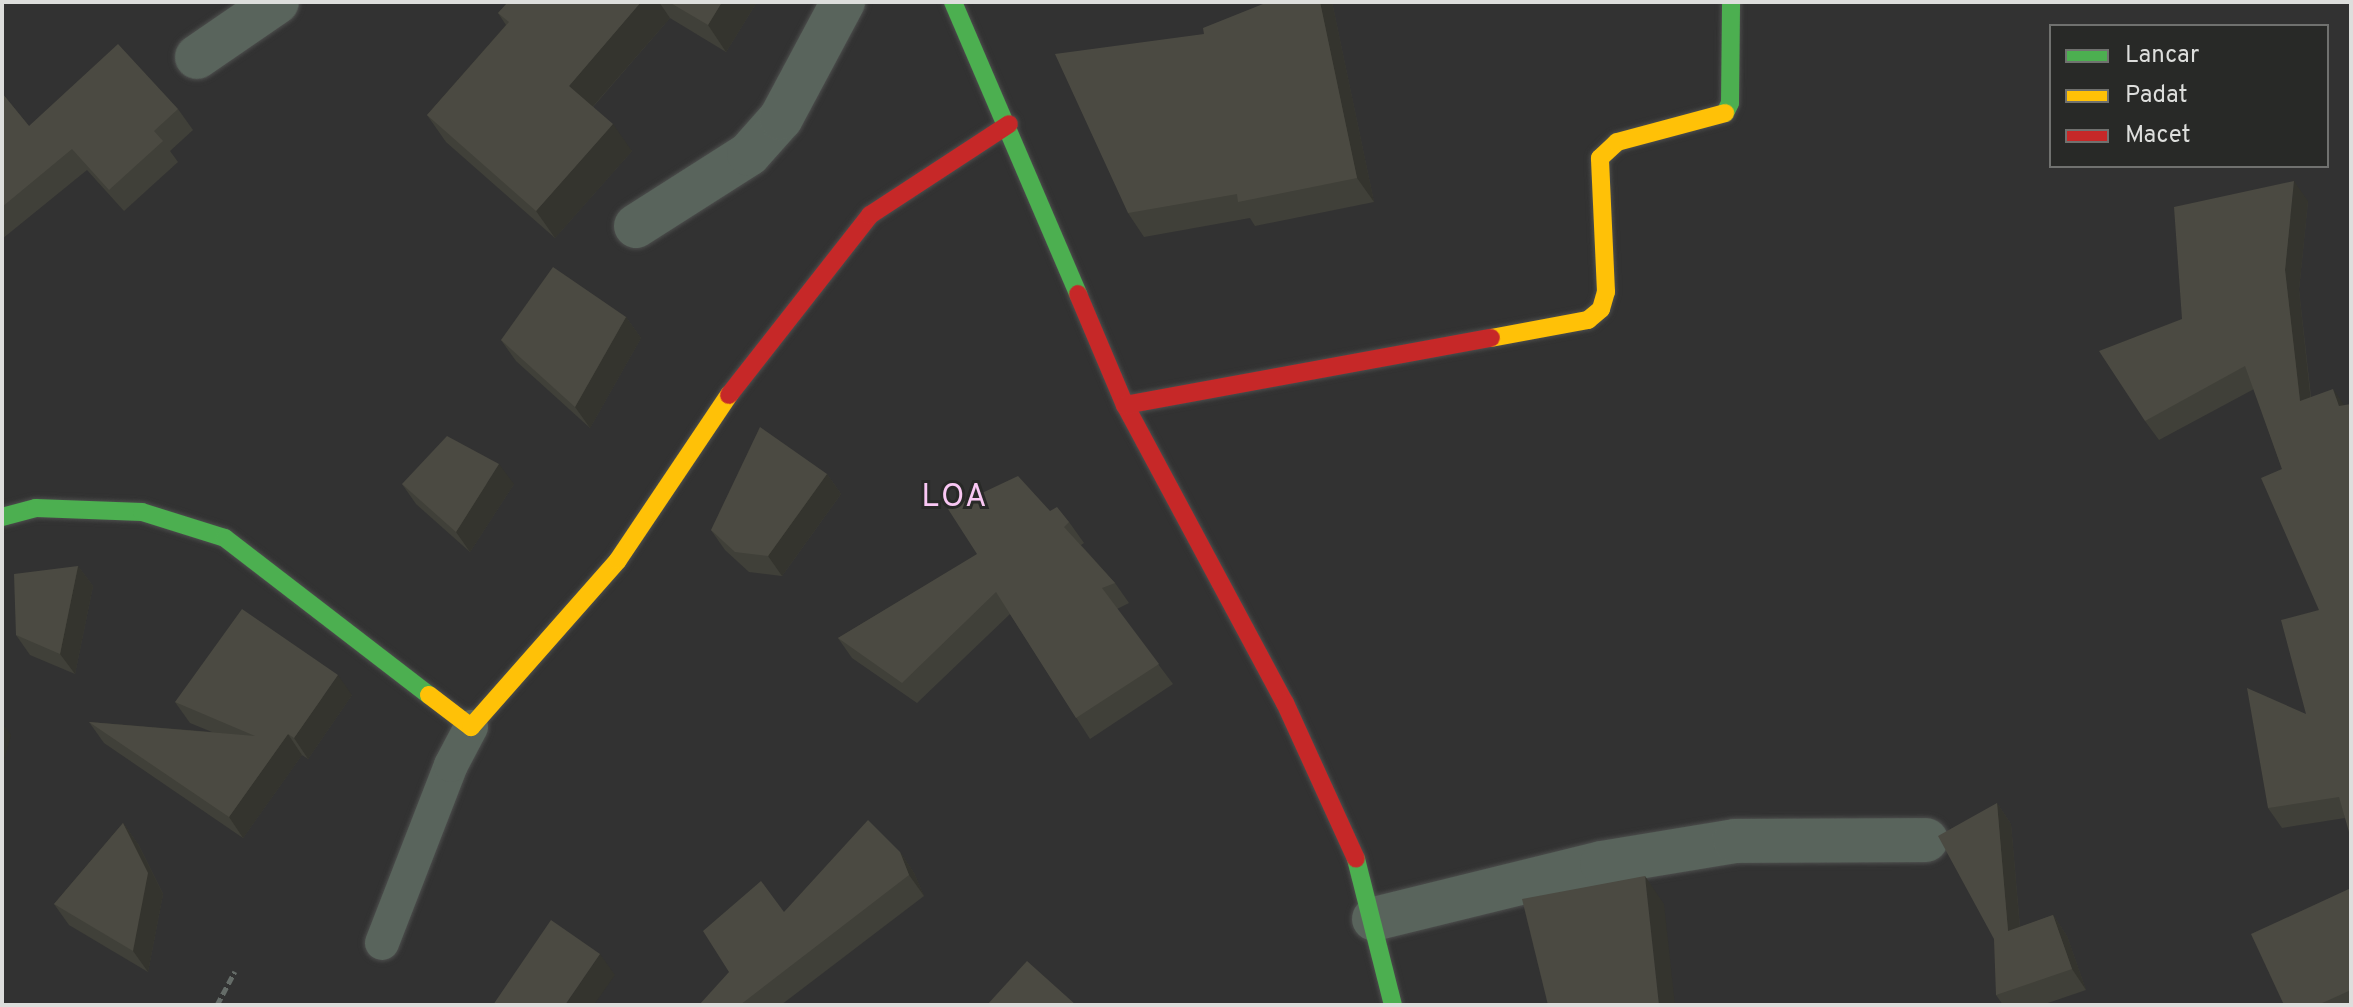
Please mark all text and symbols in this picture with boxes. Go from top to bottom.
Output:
legend [2049,24,2329,168]
text: Lancar [2125,41,2199,71]
text: Padat [2125,81,2187,111]
text: Macet [2125,121,2191,151]
district label: LOA [921,479,989,517]

